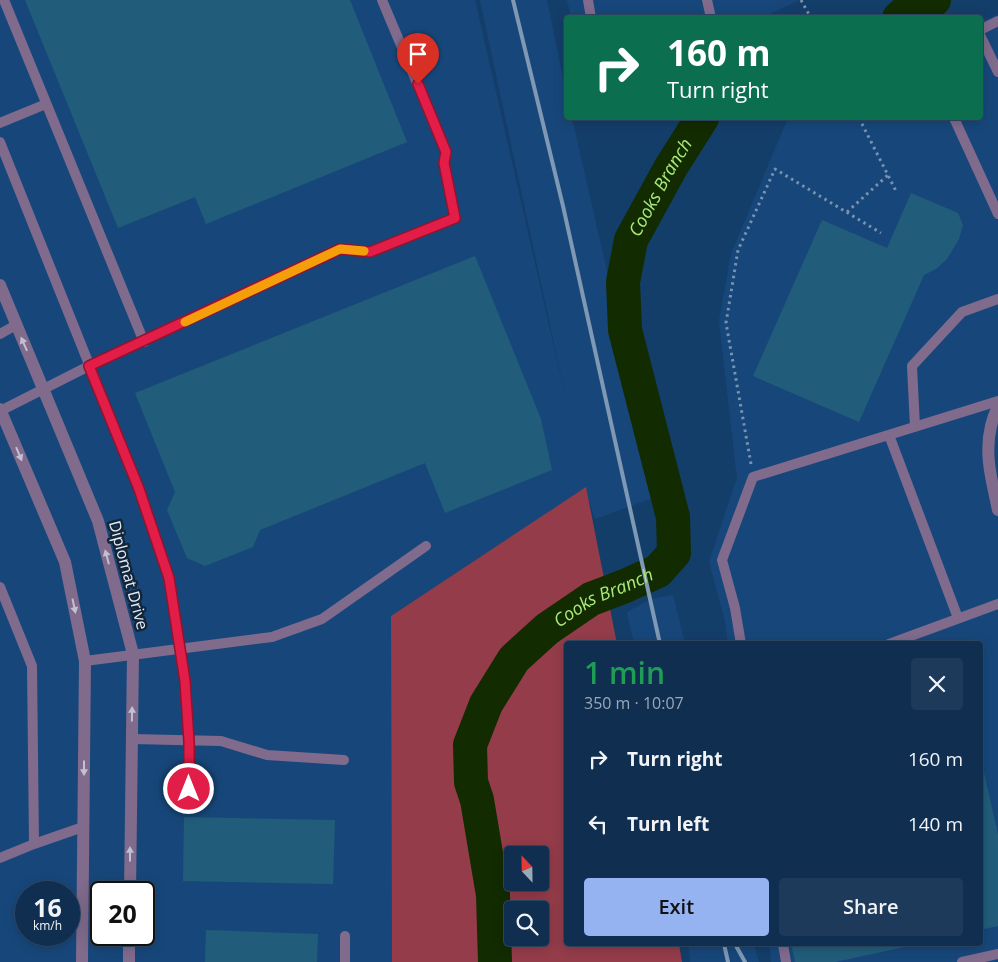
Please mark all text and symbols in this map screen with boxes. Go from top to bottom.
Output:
text: 160 m [667,29,771,76]
pin [397,33,439,84]
icon: right [584,35,649,100]
icon: arrive [404,40,432,68]
text: Turn right [667,74,769,104]
water label: Cooks Branch [622,133,697,240]
one-way arrow [20,337,28,351]
one-way arrow [15,447,23,462]
street label: Diplomat Drive [104,518,154,632]
one-way arrow [103,549,111,564]
water label: Cooks Branch [548,562,657,632]
one-way arrow [70,599,78,615]
text: 1 min [584,652,665,693]
button: close [911,658,963,710]
text: 350 m · 10:07 [584,692,684,714]
one-way arrow [128,706,136,722]
icon: right [584,745,612,773]
text: Turn right [627,746,722,772]
text: 160 m [908,746,963,772]
one-way arrow [80,760,88,776]
position arrow [162,762,214,814]
icon: left [584,810,612,838]
text: Turn left [627,811,709,837]
text: 140 m [908,811,963,837]
one-way arrow [126,846,134,862]
north arrow [504,846,549,891]
map controls [504,846,549,946]
button: Exit [584,878,769,936]
button: Share [779,878,963,936]
speed limit sign: 20 [90,881,155,946]
text: 16 [33,890,62,924]
button: search [504,901,549,946]
text: km/h [33,917,62,934]

